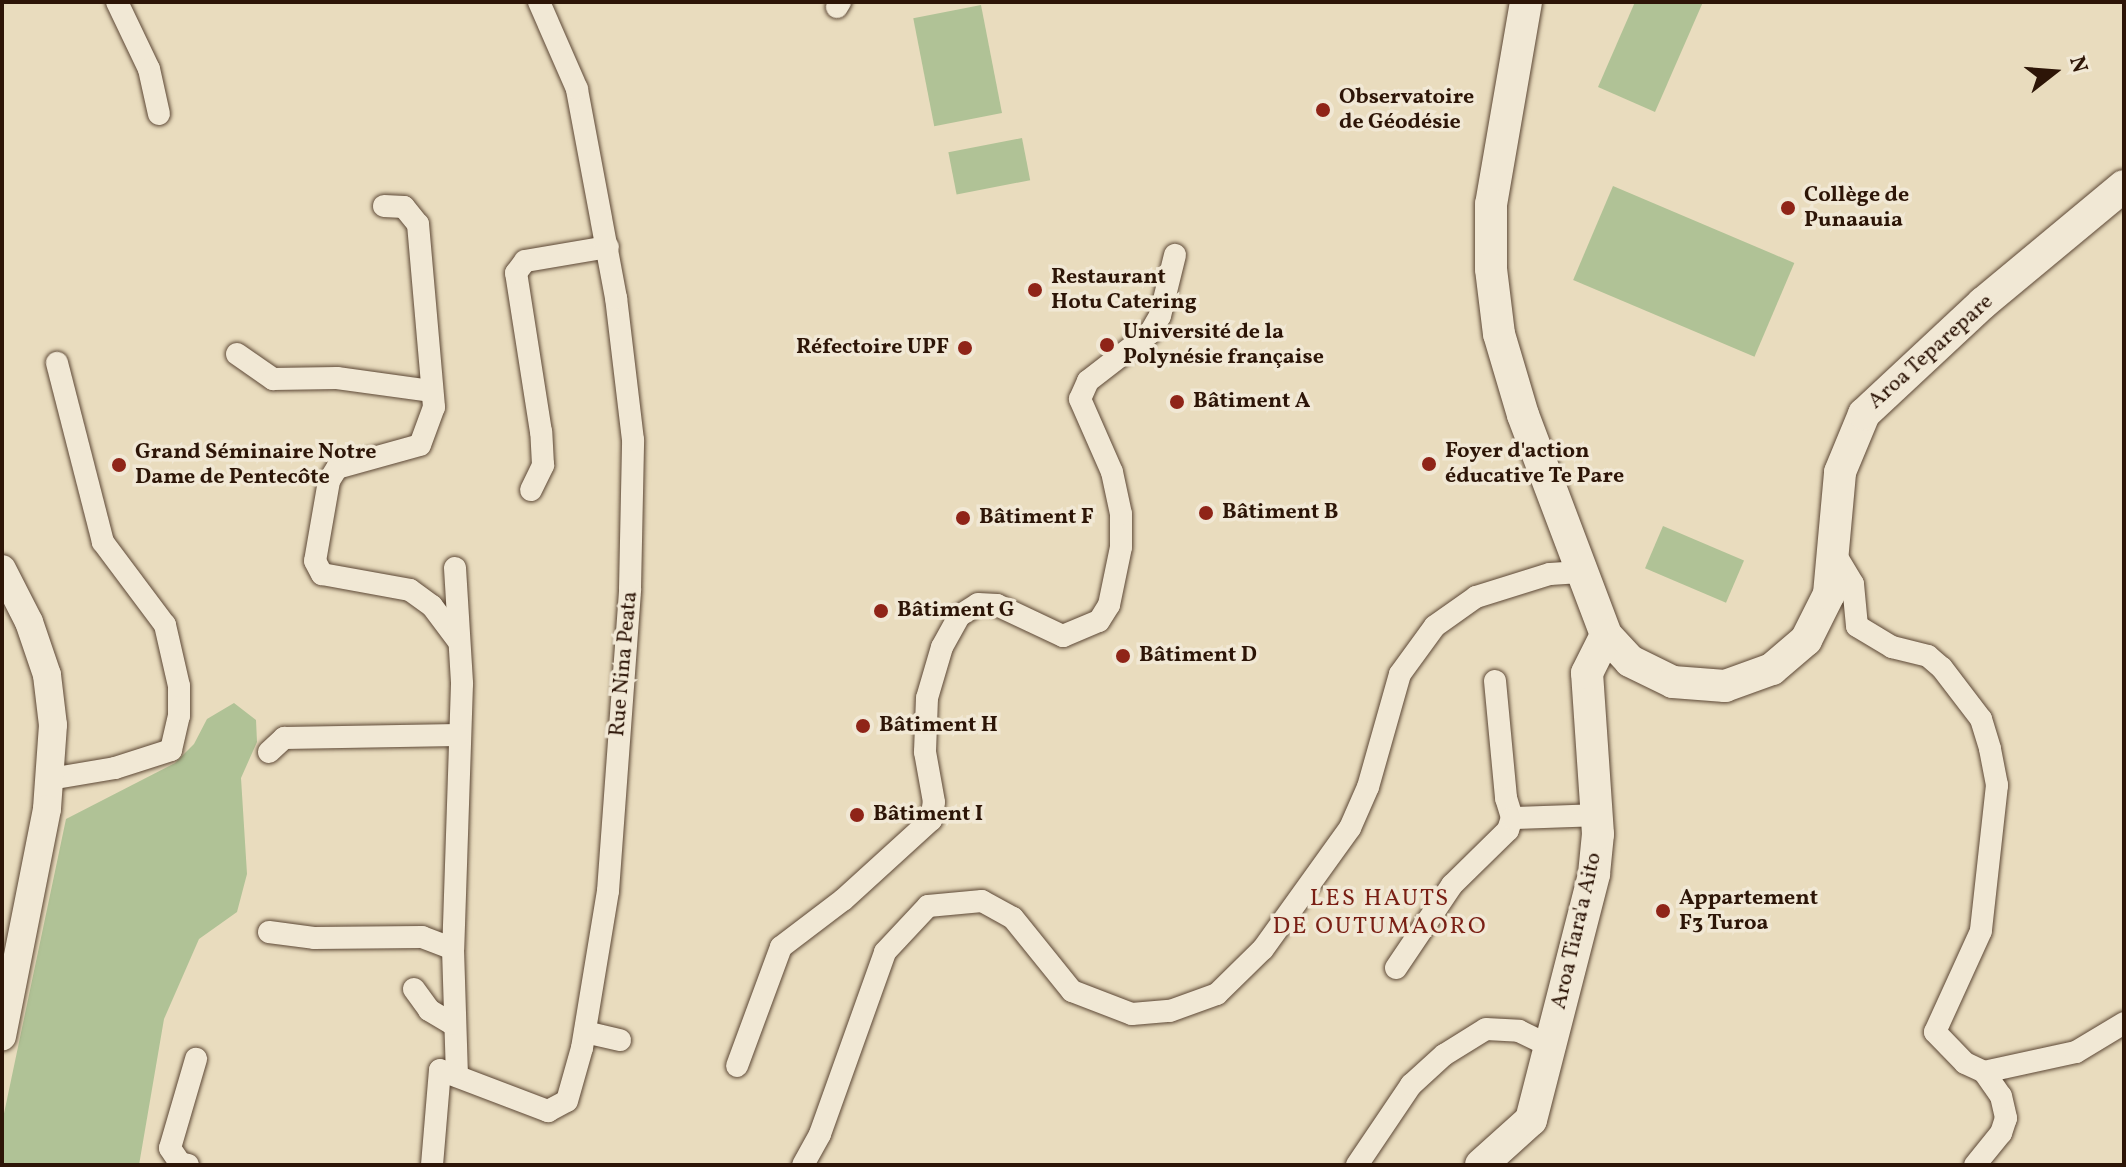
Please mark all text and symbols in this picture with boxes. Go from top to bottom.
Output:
north arrow [2014,32,2094,112]
text: N [2060,53,2095,77]
place label: Observatoire de Géodésie [1339,84,1474,136]
marker: Observatoire de Géodésie [1314,101,1332,119]
place label: Collège de Punaauia [1804,182,1909,234]
marker: Collège de Punaauia [1779,199,1797,217]
place label: Restaurant Hotu Catering [1051,264,1197,316]
marker: Restaurant Hotu Catering [1026,281,1044,299]
street label: Aroa Teparepare [1863,289,1999,415]
place label: Université de la Polynésie française [1123,319,1324,370]
place label: Réfectoire UPF [796,335,949,361]
marker: Université de la Polynésie française [1098,336,1116,354]
marker: Réfectoire UPF [956,339,974,357]
place label: Bâtiment A [1193,389,1310,415]
marker: Bâtiment A [1168,393,1186,411]
place label: Foyer d'action éducative Te Pare [1445,438,1625,490]
place label: Grand Séminaire Notre Dame de Pentecôte [135,439,377,490]
marker: Foyer d'action éducative Te Pare [1420,455,1438,473]
marker: Grand Séminaire Notre Dame de Pentecôte [110,456,128,474]
place label: Bâtiment B [1222,500,1338,526]
marker: Bâtiment B [1197,504,1215,522]
place label: Bâtiment F [979,505,1094,531]
marker: Bâtiment F [954,509,972,527]
street label: Rue Nina Peata [604,590,644,738]
place label: Bâtiment G [897,598,1014,624]
marker: Bâtiment G [872,602,890,620]
place label: Bâtiment D [1139,643,1257,669]
marker: Bâtiment D [1114,647,1132,665]
place label: Bâtiment H [879,713,998,739]
marker: Bâtiment H [854,717,872,735]
place label: Bâtiment I [873,802,983,828]
marker: Bâtiment I [848,806,866,824]
street label: Aroa Tiara'a Aito [1546,850,1608,1012]
place label: Appartement F3 Turoa [1679,885,1818,936]
district label: LES HAUTS DE OUTUMAORO [1273,886,1487,942]
marker: Appartement F3 Turoa [1654,902,1672,920]

